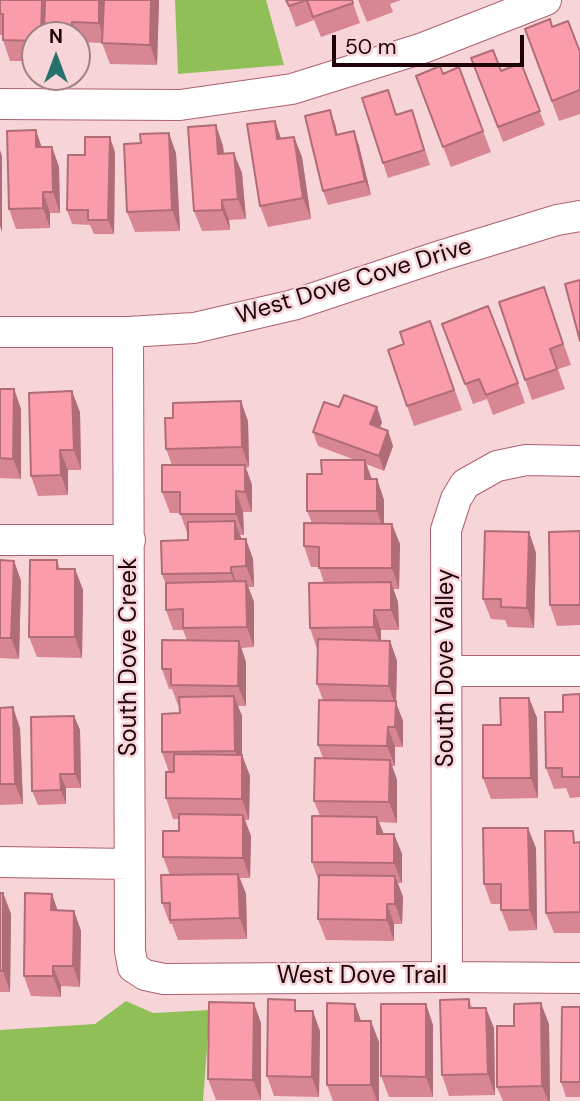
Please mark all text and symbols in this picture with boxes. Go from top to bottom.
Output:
north arrow [21,21,91,91]
scale bar [335,21,528,65]
text: N [49,24,63,49]
text: 50 m [345,33,396,61]
street label: West Dove Cove Drive [233,232,475,332]
street label: South Dove Creek [116,558,144,756]
street label: South Dove Valley [433,569,461,767]
street label: West Dove Trail [277,963,447,991]

